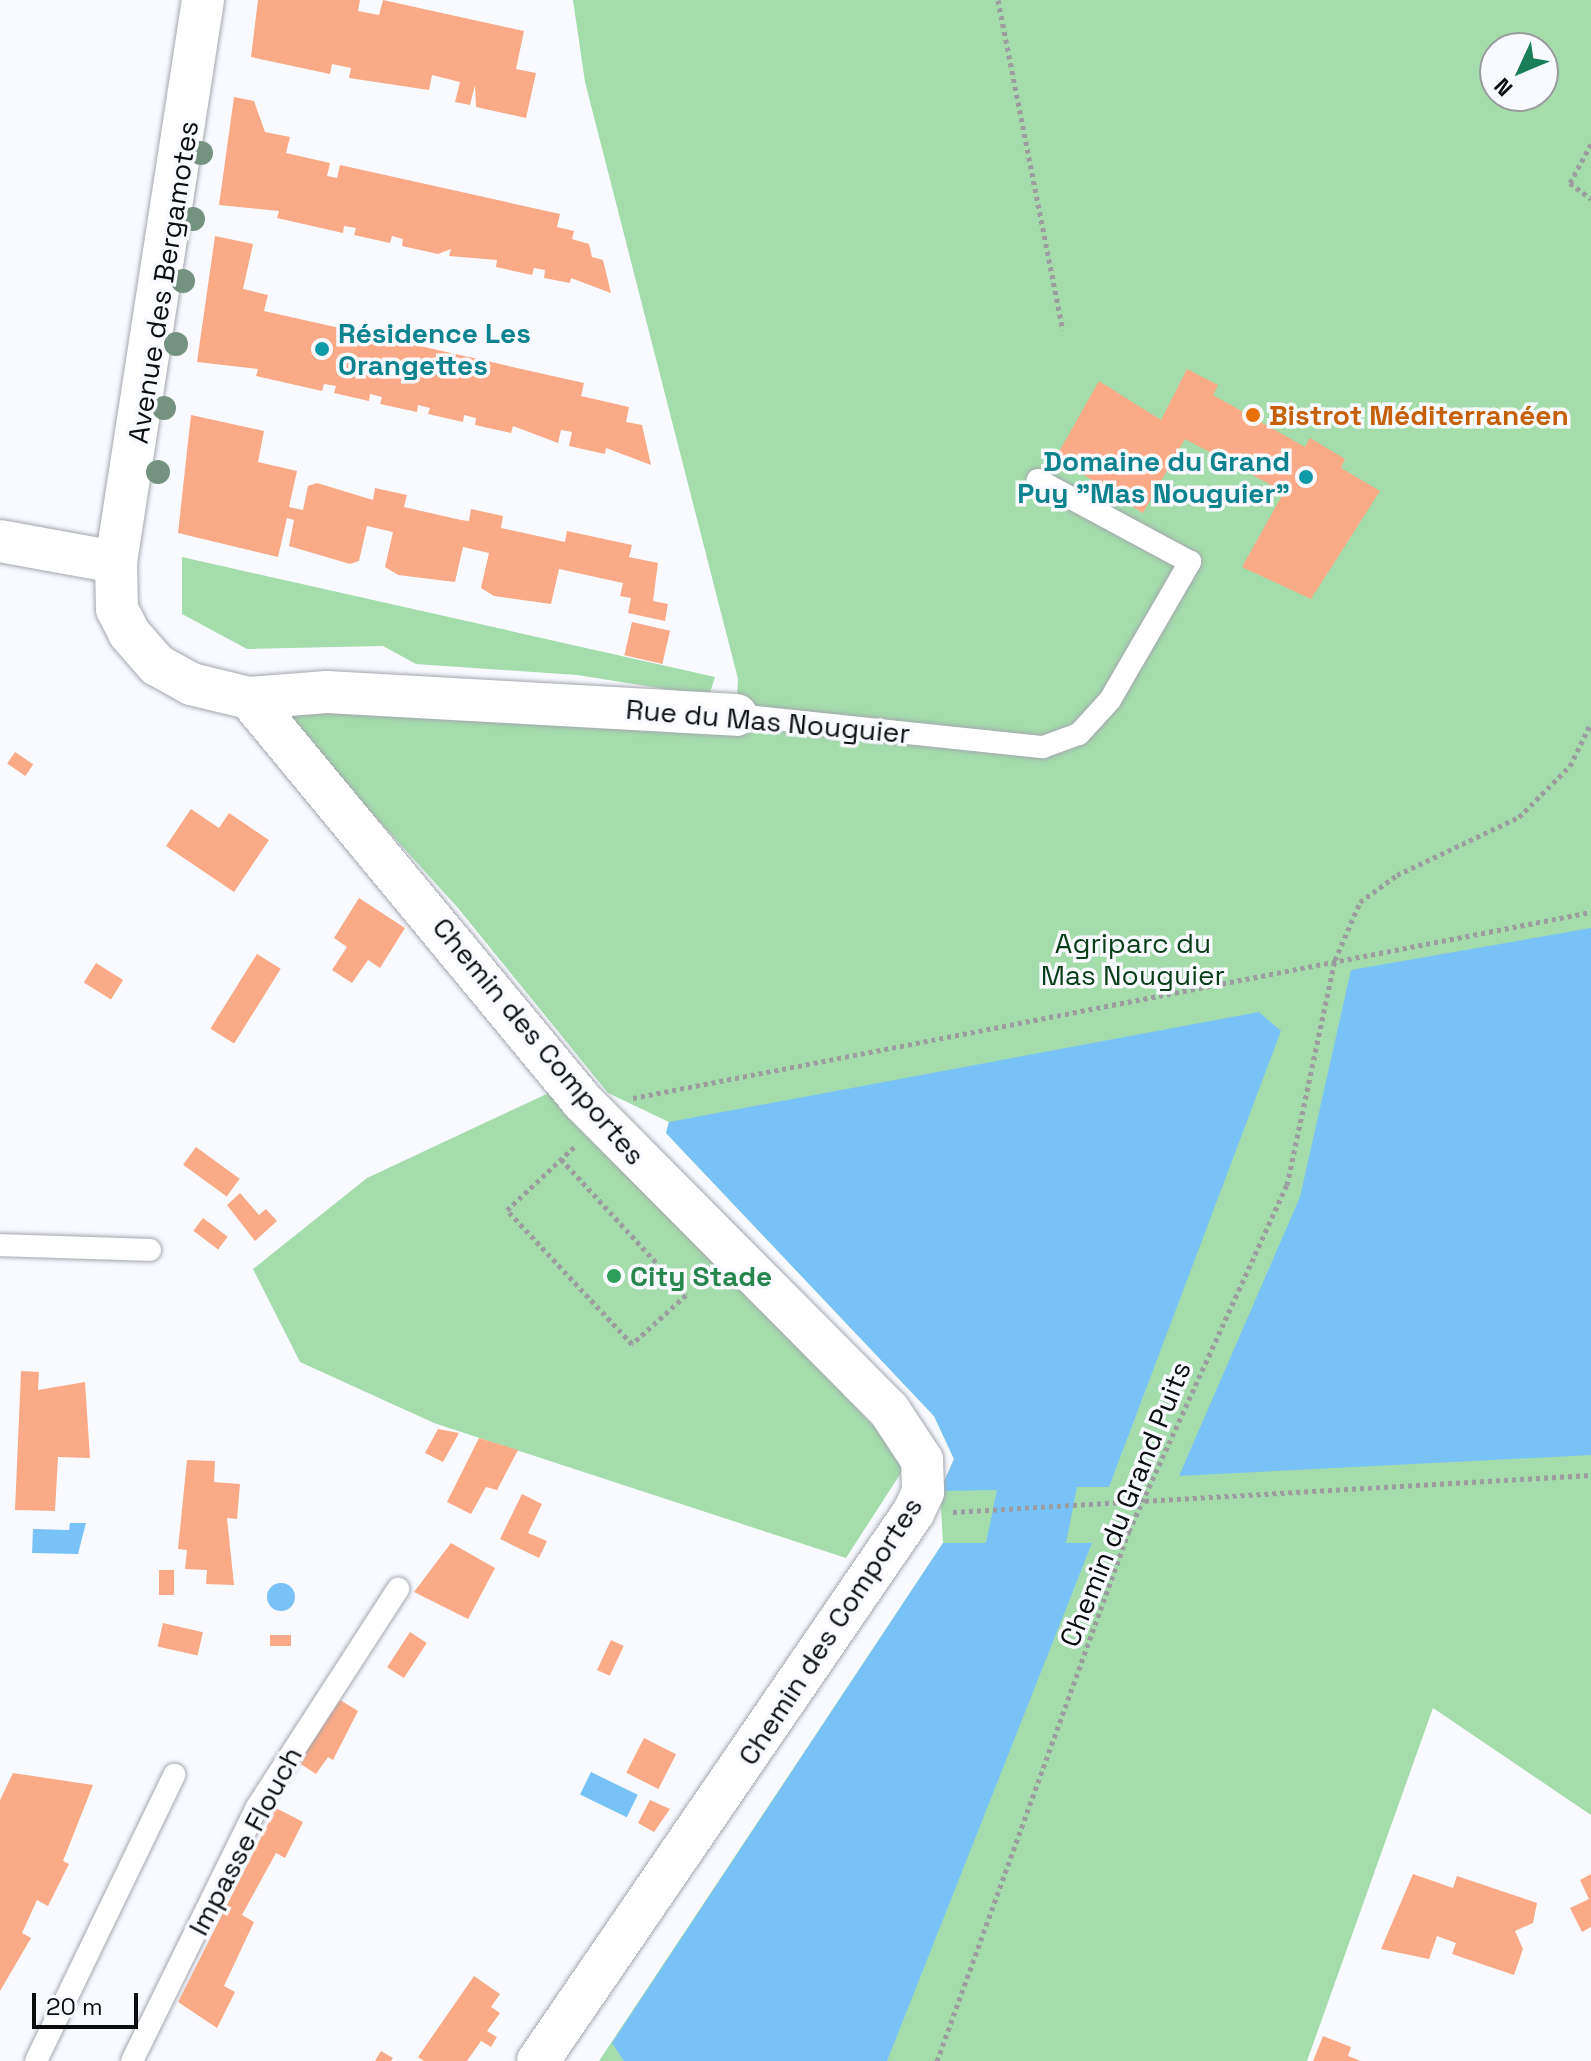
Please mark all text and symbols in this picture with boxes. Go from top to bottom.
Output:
north arrow [1479,32,1559,112]
text: N [1488,72,1518,102]
street label: Avenue des Bergamotes [121,118,205,446]
place label: Résidence Les Orangettes [338,316,531,382]
marker: Résidence Les Orangettes [313,340,331,358]
place label: Bistrot Méditerranéen [1269,398,1569,432]
marker: Bistrot Méditerranéen [1244,406,1262,424]
place label: Domaine du Grand Puy "Mas Nouguier" [1017,444,1290,510]
marker: Domaine du Grand Puy "Mas Nouguier" [1297,468,1315,486]
street label: Rue du Mas Nouguier [624,692,912,750]
street label: Chemin des Comportes [426,910,652,1172]
park label: Agriparc du Mas Nouguier [1041,926,1225,992]
place label: City Stade [630,1259,772,1293]
marker: City Stade [605,1267,623,1285]
street label: Chemin du Grand Puits [1052,1356,1198,1652]
street label: Chemin des Comportes [731,1491,929,1771]
street label: Impasse Flouch [181,1741,309,1941]
scale bar [36,1977,142,2027]
text: 20 m [46,1991,103,2022]

